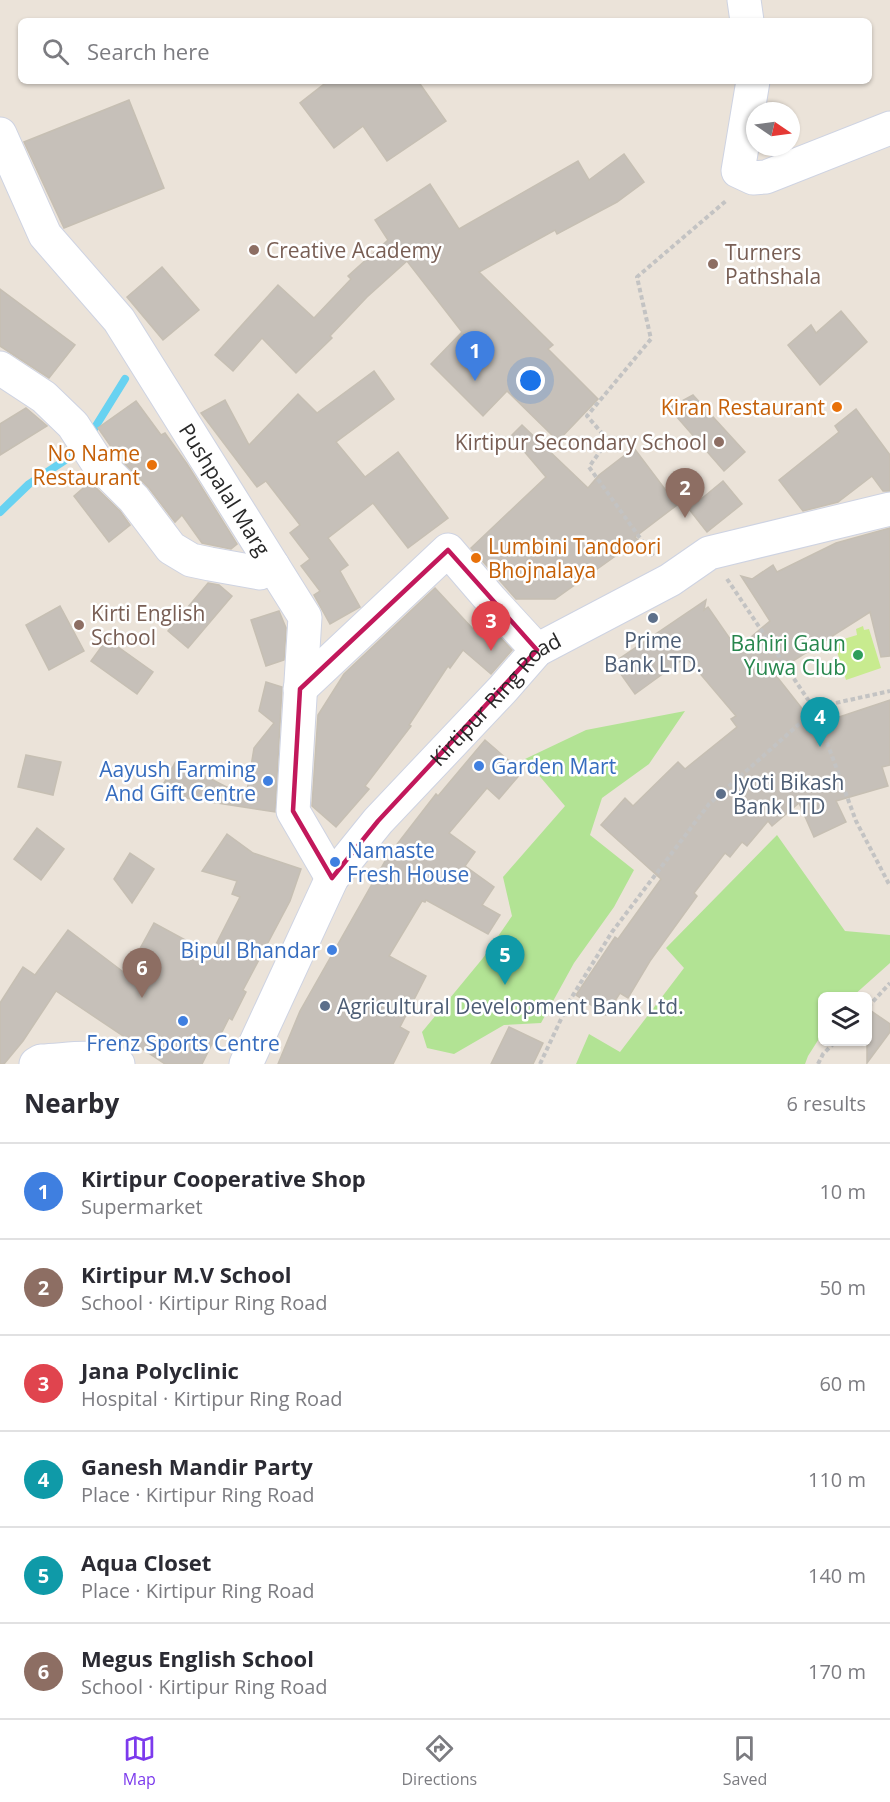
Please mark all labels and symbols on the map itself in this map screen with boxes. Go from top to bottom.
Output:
north arrow [746,102,800,156]
place label: Creative Academy [266,236,442,264]
place label: Turners Pathshala [725,238,821,290]
marker: Creative Academy [247,243,261,257]
marker: Turners Pathshala [706,257,720,271]
pin: 1 [456,332,494,381]
your location [516,366,545,395]
place label: Kiran Restaurant [661,393,825,421]
marker: Kiran Restaurant [830,400,844,414]
street label: Pushpalal Marg [173,418,277,561]
place label: Kirtipur Secondary School [455,428,707,456]
marker: Kirtipur Secondary School [712,435,726,449]
place label: No Name Restaurant [33,439,140,491]
marker: No Name Restaurant [145,458,159,472]
pin: 2 [666,468,704,518]
place label: Lumbini Tandoori Bhojnalaya [488,532,661,584]
marker: Lumbini Tandoori Bhojnalaya [469,551,483,565]
place label: Kirti English School [91,599,205,651]
pin: 3 [472,602,510,651]
marker: Prime Bank LTD. [646,611,660,625]
marker: Kirti English School [72,618,86,632]
street label: Kirtipur Ring Road [424,626,566,772]
place label: Prime Bank LTD. [604,626,702,678]
place label: Bahiri Gaun Yuwa Club [731,629,846,681]
marker: Bahiri Gaun Yuwa Club [851,648,865,662]
pin: 4 [800,698,840,747]
place label: Garden Mart [491,752,616,780]
place label: Aayush Farming And Gift Centre [99,755,256,807]
marker: Garden Mart [472,759,486,773]
place label: Jyoti Bikash Bank LTD [731,768,845,820]
marker: Aayush Farming And Gift Centre [261,774,275,788]
marker: Jyoti Bikash Bank LTD [714,787,728,801]
place label: Namaste Fresh House [347,836,469,888]
marker: Namaste Fresh House [328,855,342,869]
place label: Bipul Bhandar [181,936,320,964]
pin: 5 [486,936,524,985]
marker: Bipul Bhandar [325,943,339,957]
pin: 6 [122,948,162,998]
place label: Agricultural Development Bank Ltd. [337,992,684,1020]
marker: Agricultural Development Bank Ltd. [318,999,332,1013]
marker: Frenz Sports Centre [176,1014,190,1028]
place label: Frenz Sports Centre [86,1029,280,1057]

